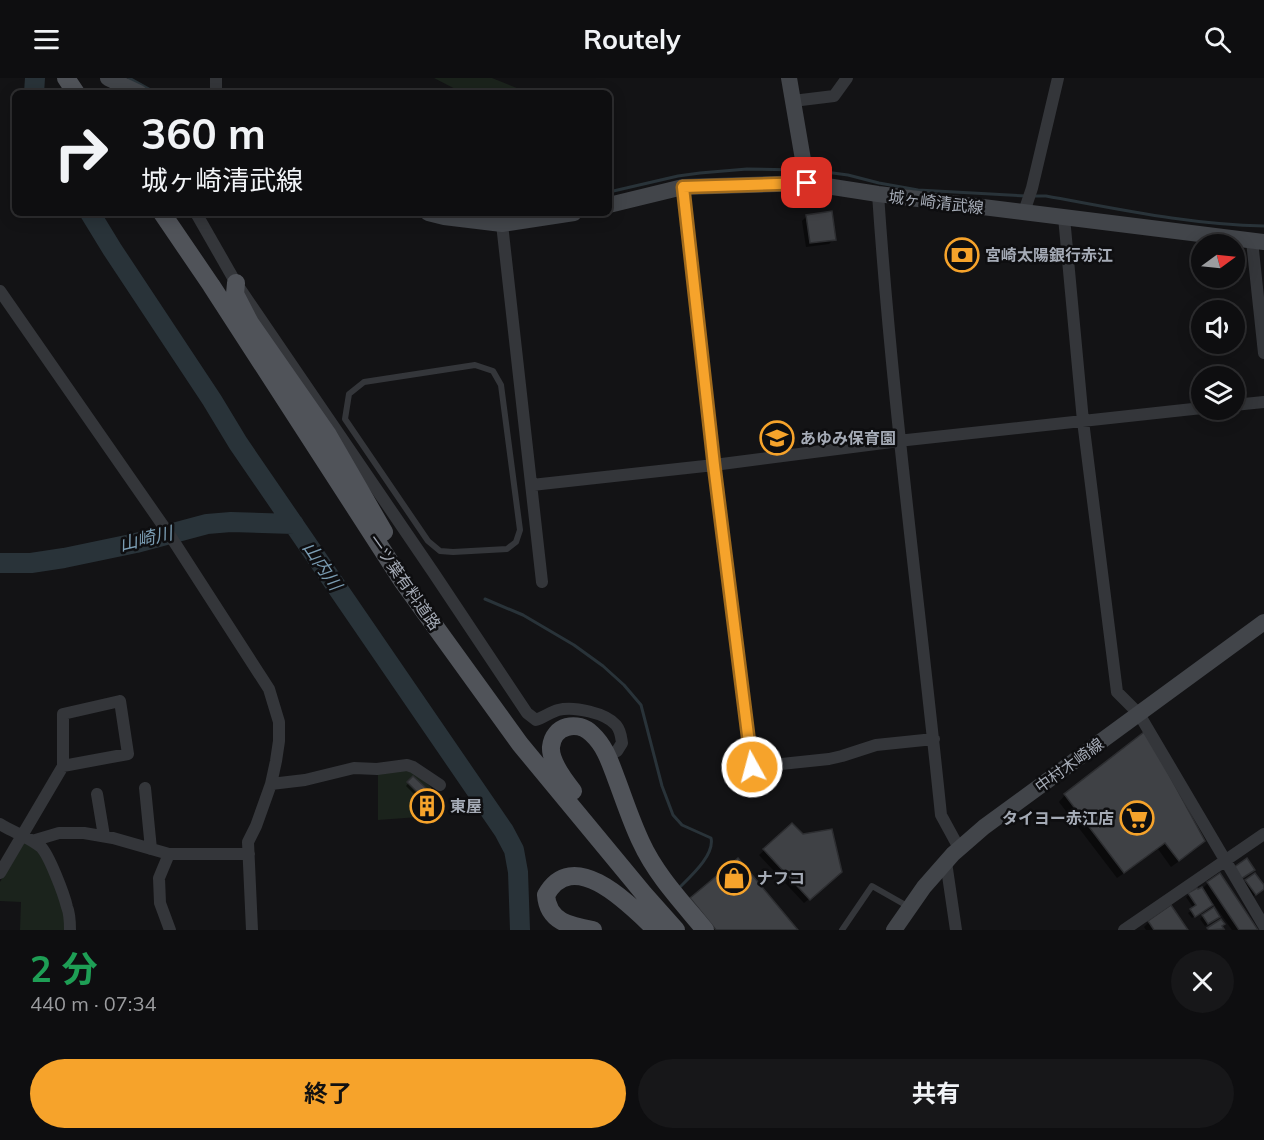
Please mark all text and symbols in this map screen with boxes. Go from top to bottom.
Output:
text: Routely [583,22,681,56]
icon: menu [30,23,63,56]
icon: search [1201,23,1234,56]
text: 360 m [141,107,266,160]
icon: right [42,114,120,192]
pin [781,157,832,208]
text: 城ヶ崎清武線 [141,163,303,197]
icon: arrive [790,166,823,199]
street label: 城ヶ崎清武線 [887,186,985,218]
north arrow [1191,234,1245,288]
map controls [1191,234,1245,420]
bank icon: 宮崎太陽銀行赤江 [944,237,980,273]
place label: 宮崎太陽銀行赤江 [985,245,1113,265]
button: sound [1191,300,1245,354]
button: layers [1191,366,1245,420]
school or university icon: あゆみ保育園 [759,420,795,456]
place label: あゆみ保育園 [800,428,896,448]
water label: 山崎川 [117,521,177,556]
street label: 一ツ葉有料道路 [365,530,445,634]
water label: 山内川 [298,537,348,596]
street label: 中村木崎線 [1031,733,1107,797]
position arrow [720,735,784,799]
building icon: 東屋 [409,788,445,824]
place label: 東屋 [450,796,482,816]
supermarket icon: タイヨー赤江店 [1119,800,1155,836]
place label: タイヨー赤江店 [1002,808,1114,828]
shop icon: ナフコ [716,860,752,896]
place label: ナフコ [757,868,805,888]
text: 2 分 [30,946,97,991]
button: close [1171,950,1234,1013]
text: 440 m · 07:34 [30,991,156,1016]
button: 終了 [30,1059,626,1128]
button: 共有 [638,1059,1234,1128]

